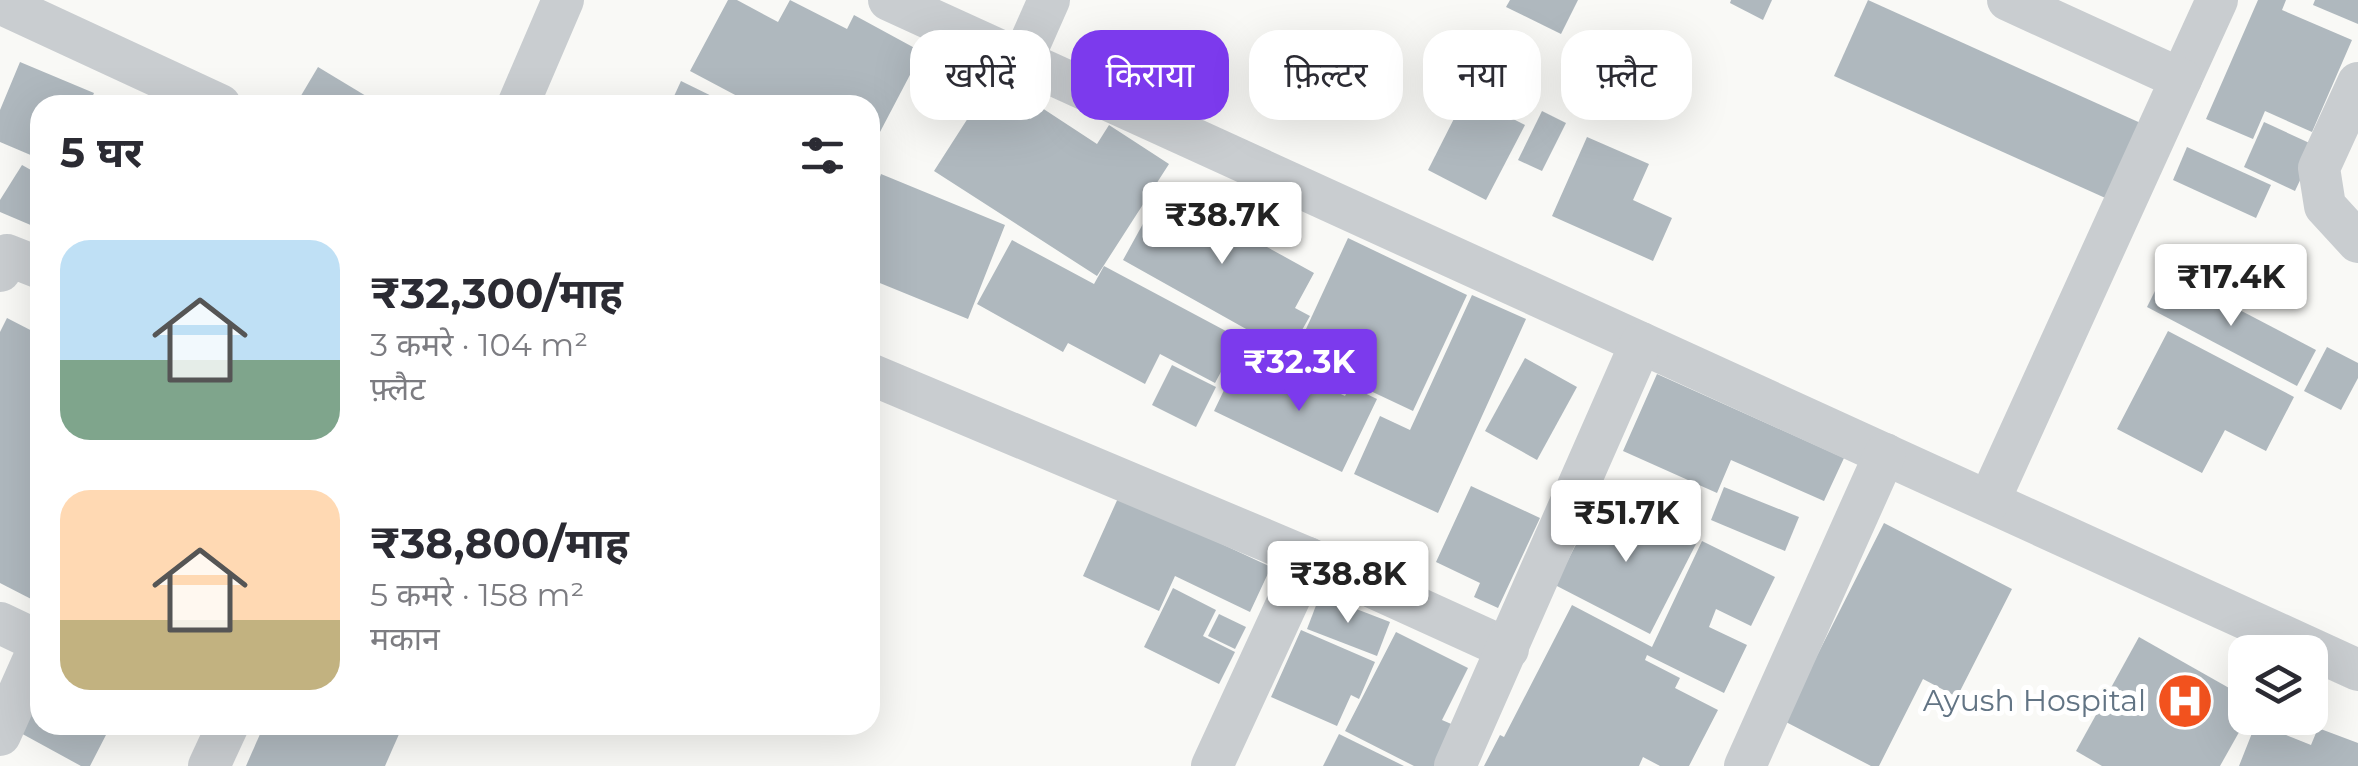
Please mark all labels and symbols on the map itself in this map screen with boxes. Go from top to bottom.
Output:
pin: ₹38.7K [1141,182,1303,267]
pin: ₹17.4K [2150,244,2312,329]
pin: ₹32.3K [1218,329,1380,414]
pin: ₹51.7K [1545,480,1707,565]
pin: ₹38.8K [1267,541,1429,626]
hospital icon: Ayush Hospital [2155,671,2215,731]
place label: Ayush Hospital [1923,682,2146,719]

